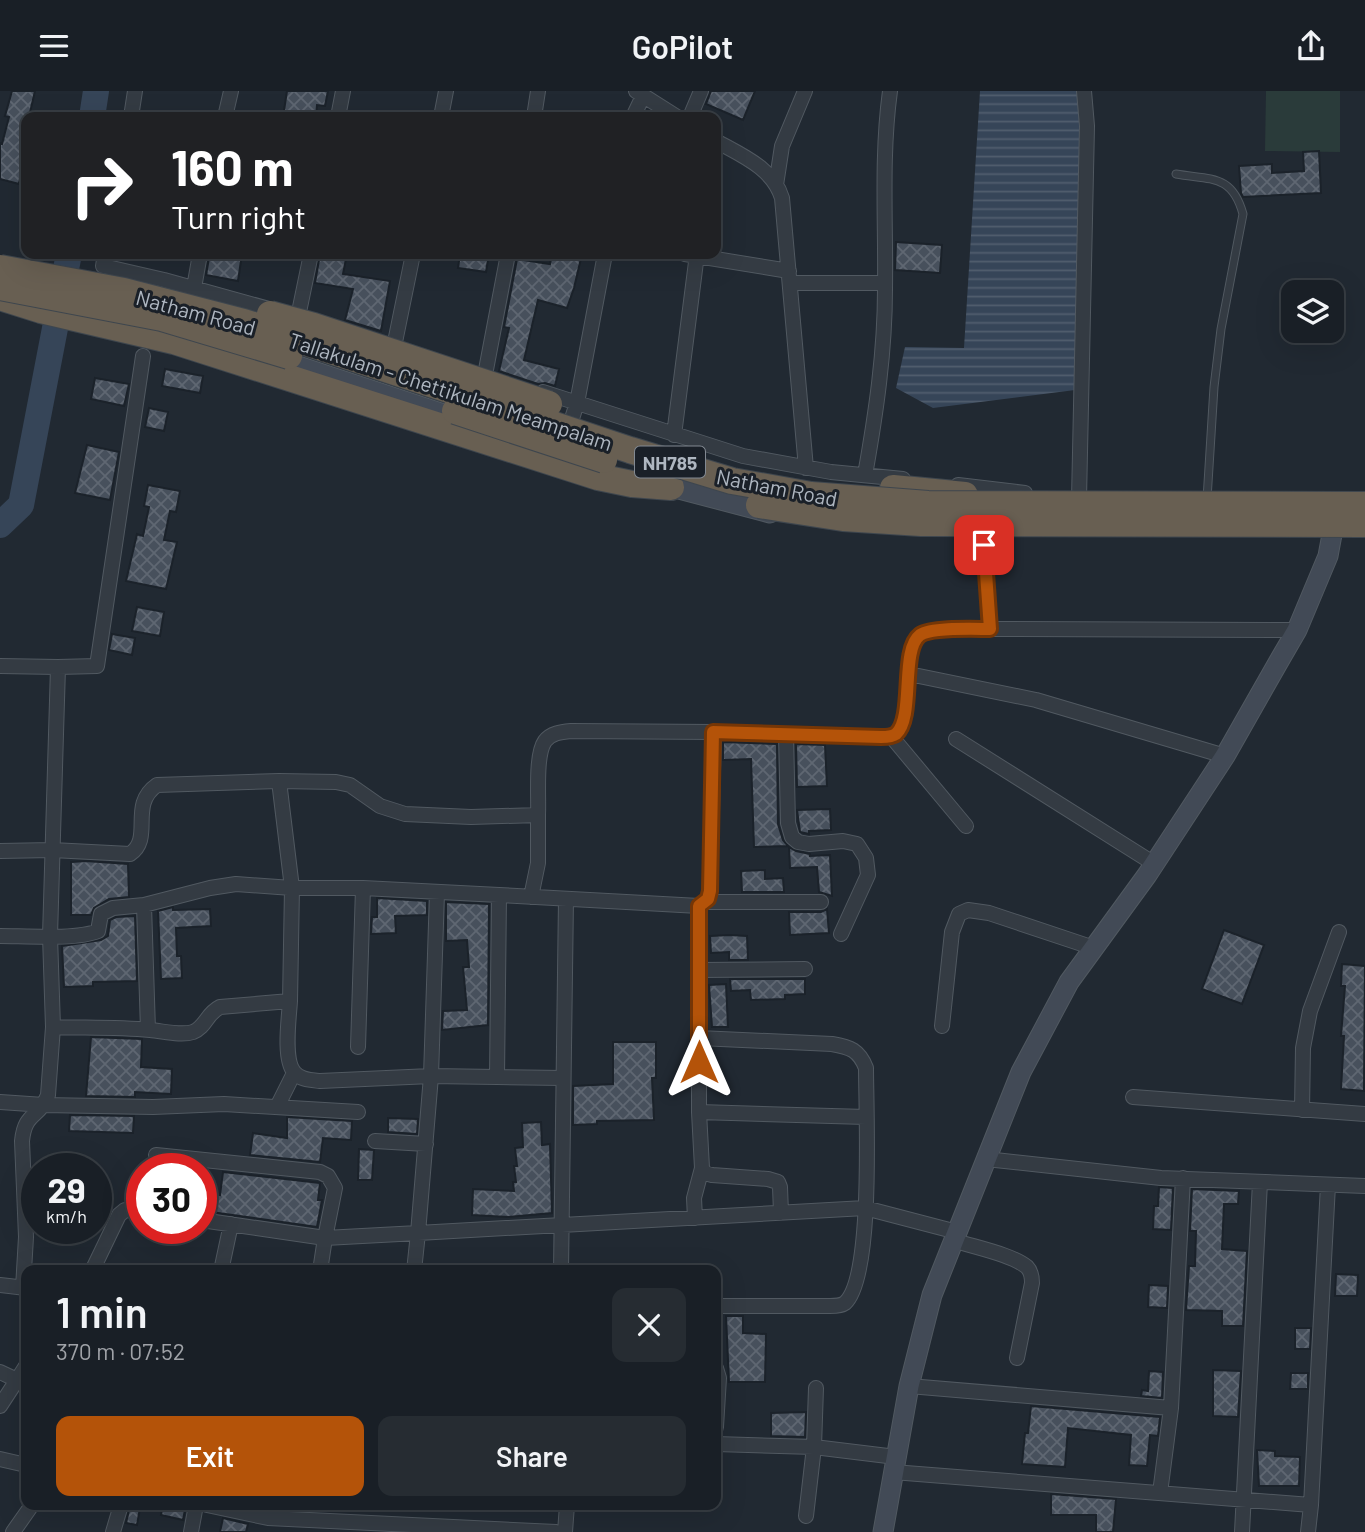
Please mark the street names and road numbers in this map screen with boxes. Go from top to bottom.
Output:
street label: Natham Road [134,284,258,340]
street label: Tallakulam - Chettikulam Meampalam [286,327,616,455]
road number: NH785 [635,447,705,477]
street label: Natham Road [714,463,840,511]

